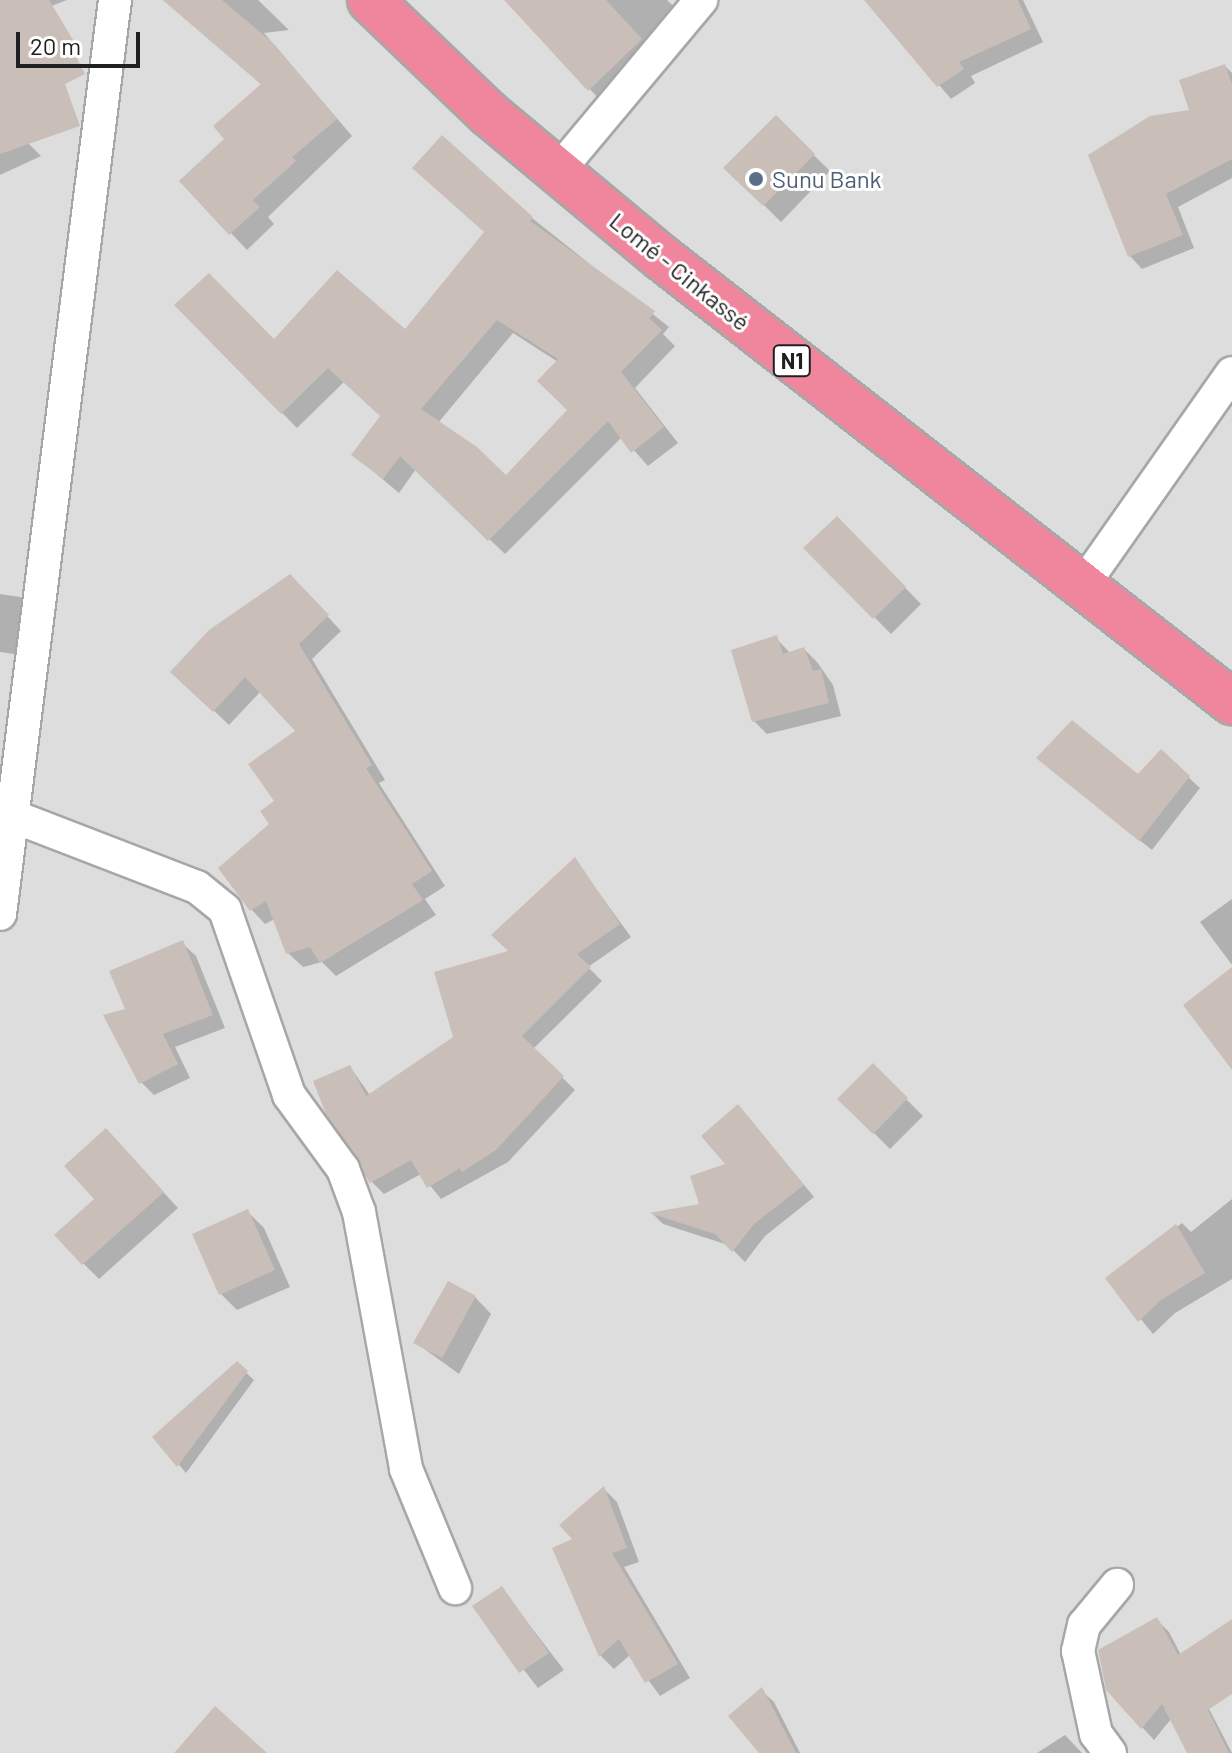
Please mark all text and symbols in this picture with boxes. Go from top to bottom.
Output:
scale bar [20,16,144,66]
text: 20 m [30,31,81,60]
place label: Sunu Bank [772,165,882,193]
marker: Sunu Bank [747,170,765,188]
street label: Lomé - Cinkassé [604,206,756,336]
road number: N1 [772,343,812,379]

